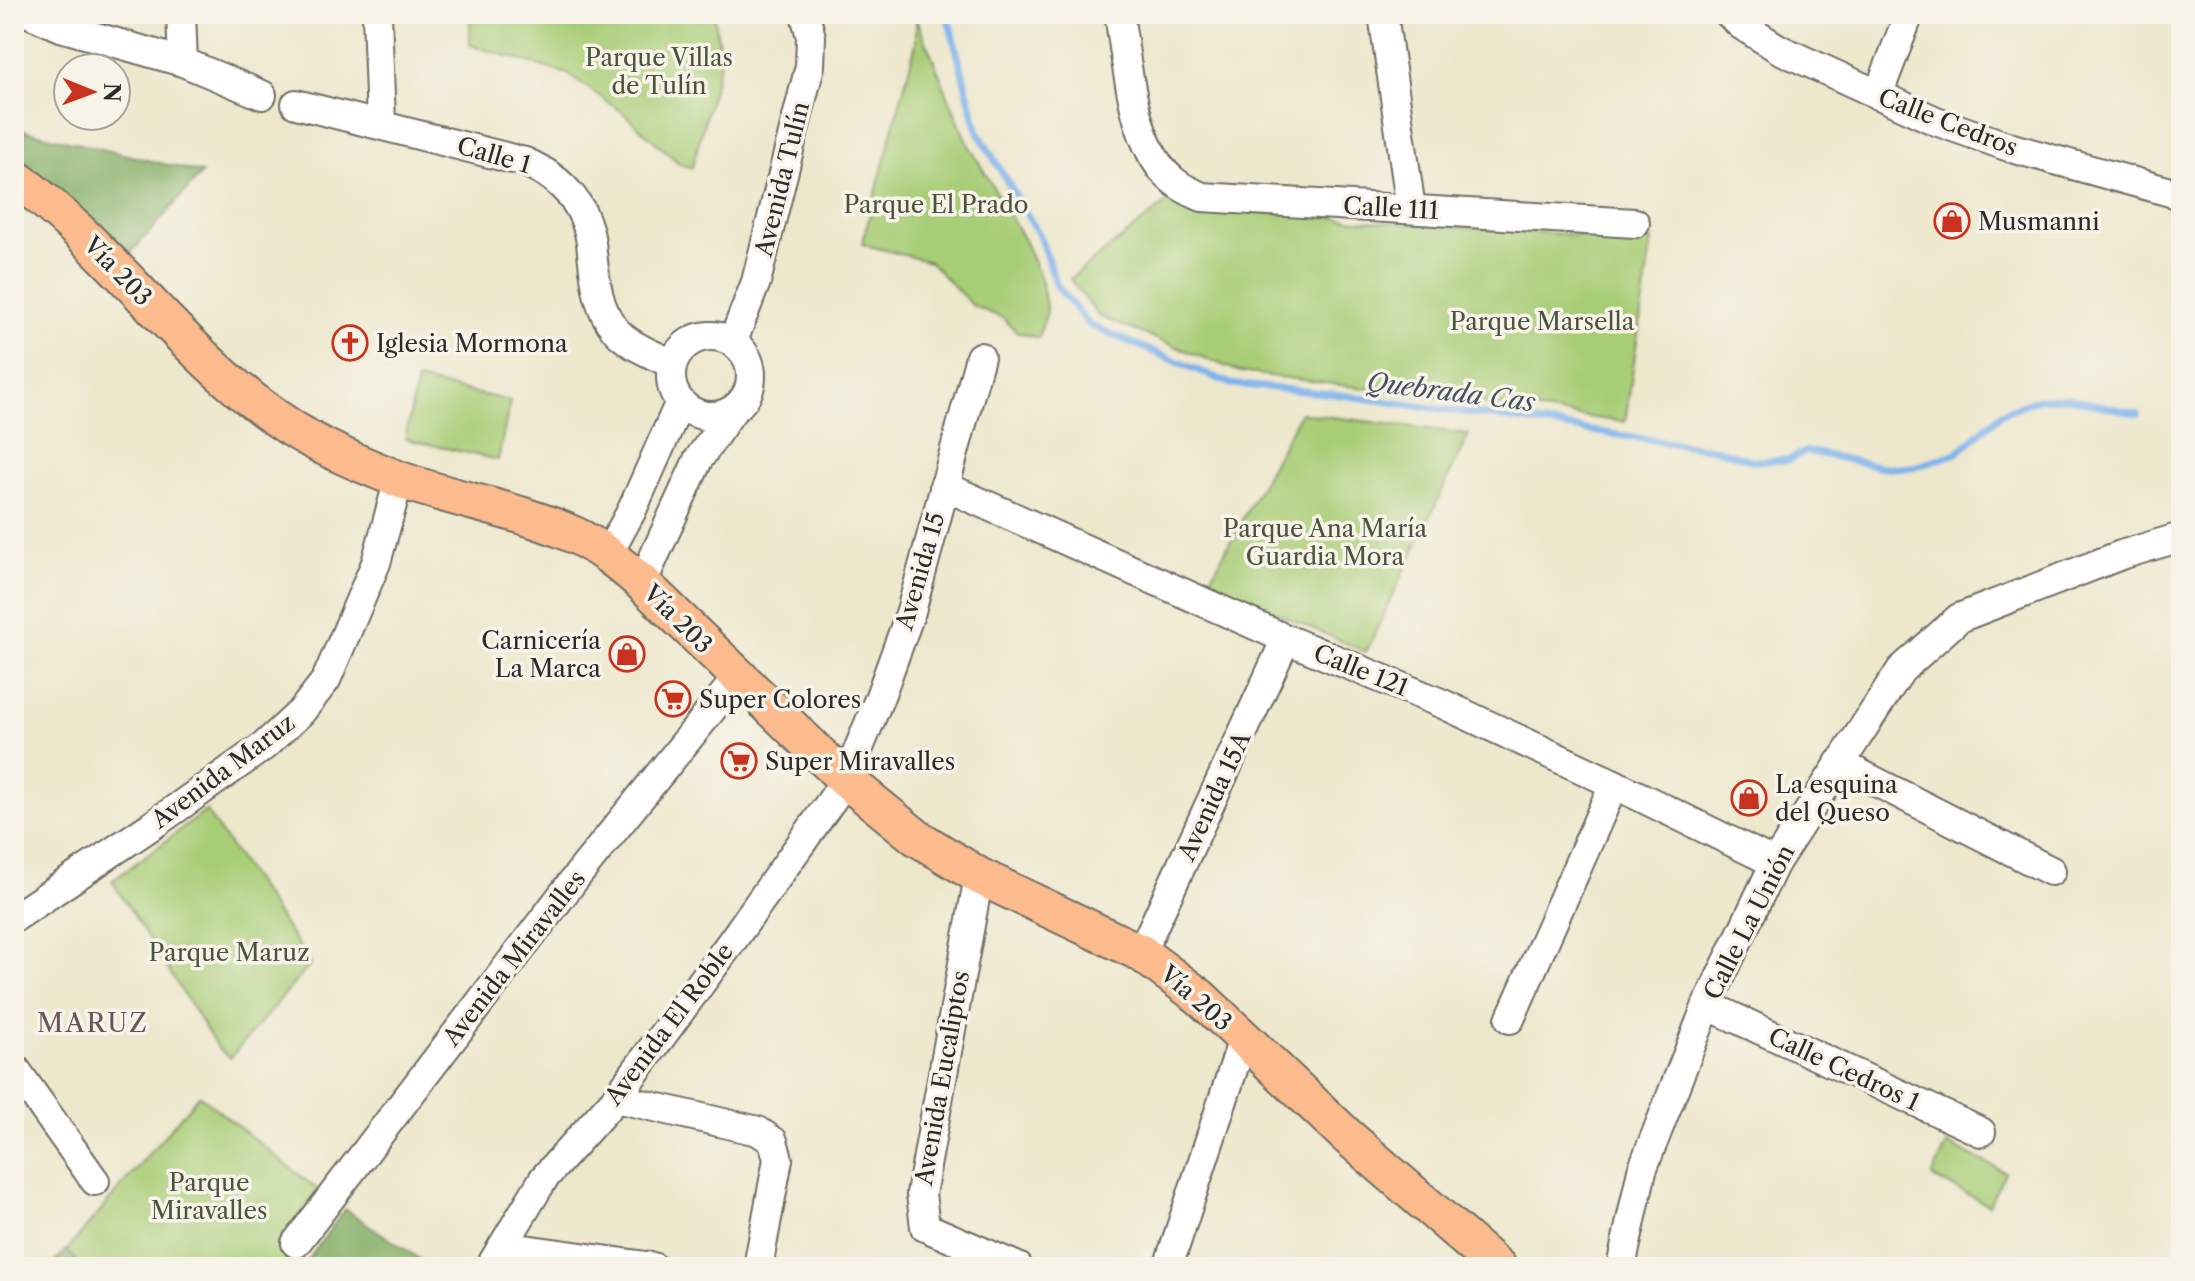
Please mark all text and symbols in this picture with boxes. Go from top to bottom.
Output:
park label: Parque Villas de Tulín [585,43,733,100]
north arrow [52,52,132,132]
street label: Calle Cedros [1874,82,2022,162]
text: N [98,83,125,102]
street label: Avenida Tulín [749,99,815,260]
street label: Calle 1 [454,131,534,179]
park label: Parque El Prado [844,190,1028,219]
street label: Calle 111 [1343,191,1439,225]
shop icon: Musmanni [1933,202,1971,240]
place label: Musmanni [1978,207,2099,236]
street label: Vía 203 [77,229,158,312]
park label: Parque Marsella [1450,307,1635,336]
church icon: Iglesia Mormona [331,324,369,362]
place label: Iglesia Mormona [376,329,568,358]
water label: Quebrada Cas [1365,366,1538,418]
street label: Avenida 15 [889,509,951,634]
park label: Parque Ana María Guardia Mora [1223,514,1428,571]
street label: Vía 203 [637,578,718,659]
place label: Carnicería La Marca [481,626,601,683]
shop icon: Carnicería La Marca [608,635,646,673]
street label: Calle 121 [1310,638,1412,702]
supermarket icon: Super Colores [654,680,692,718]
place label: Super Colores [699,685,861,714]
street label: Avenida Maruz [145,708,300,835]
street label: Avenida 15A [1171,726,1257,866]
supermarket icon: Super Miravalles [720,742,758,780]
place label: Super Miravalles [765,747,955,776]
place label: La esquina del Queso [1775,770,1898,827]
shop icon: La esquina del Queso [1730,779,1768,817]
street label: Calle La Unión [1698,840,1800,1004]
street label: Avenida Miravalles [436,865,591,1052]
street label: Avenida El Roble [598,937,739,1111]
park label: Parque Maruz [148,938,310,967]
street label: Vía 203 [1154,958,1238,1037]
street label: Avenida Eucaliptos [909,969,975,1188]
district label: MARUZ [37,1007,149,1039]
street label: Calle Cedros 1 [1764,1021,1924,1117]
park label: Parque Miravalles [151,1168,267,1225]

